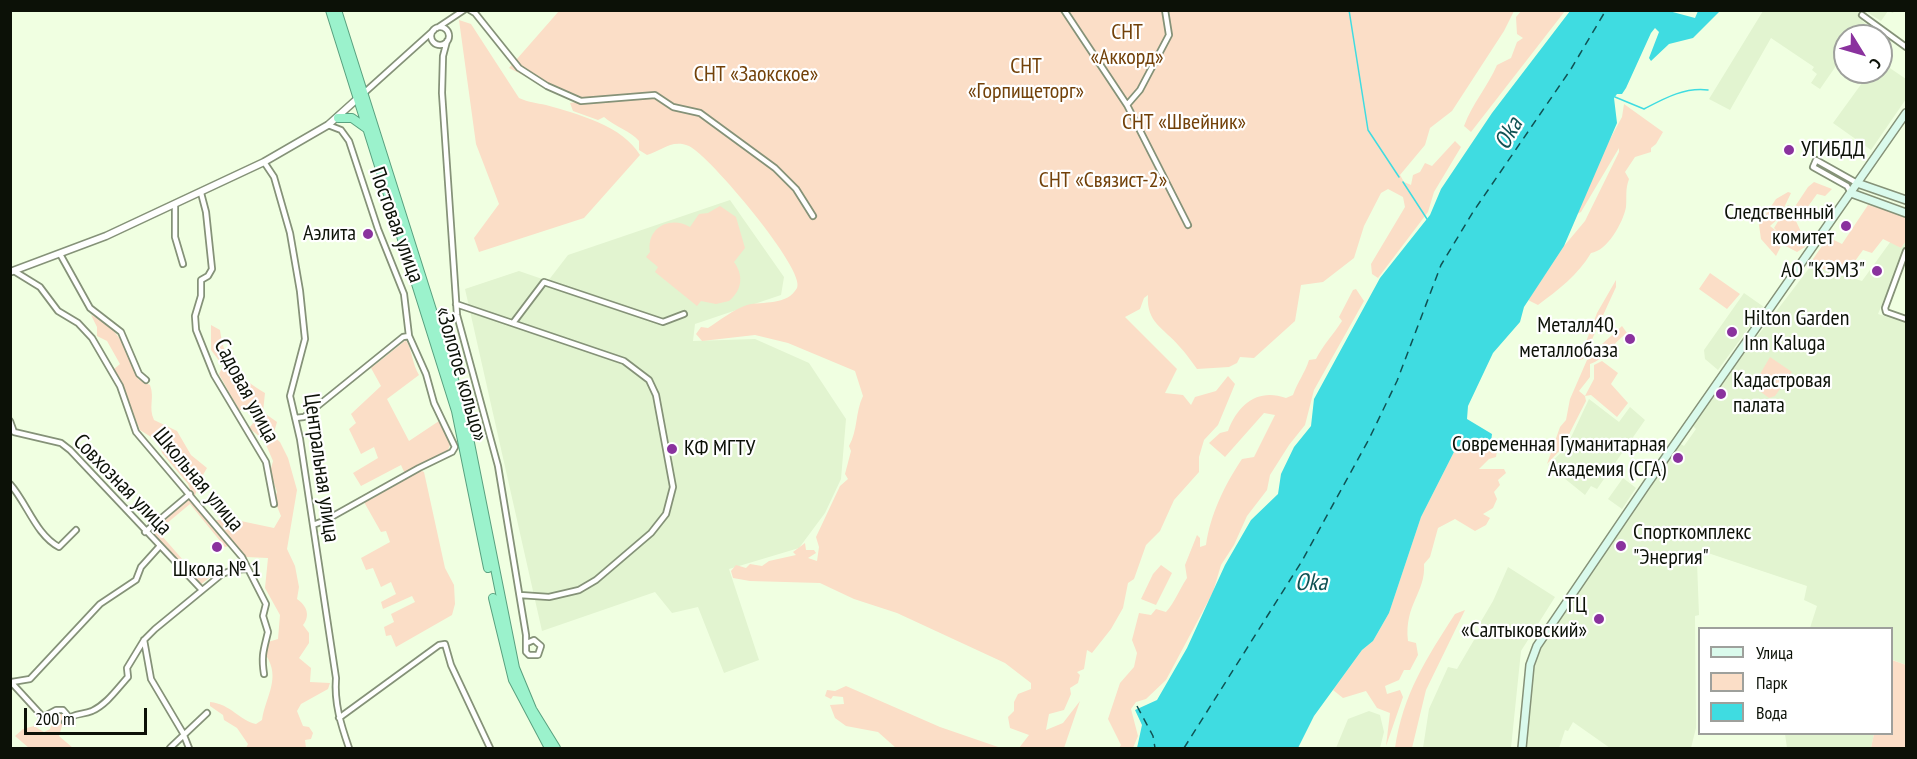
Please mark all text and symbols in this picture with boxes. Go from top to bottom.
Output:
park label: СНТ «Аккорд» [1091,20,1163,72]
north arrow [1833,24,1893,84]
park label: СНТ «Горпищеторг» [968,54,1084,106]
text: С [1866,55,1886,73]
park label: СНТ «Заокское» [694,62,818,88]
park label: СНТ «Швейник» [1122,110,1246,136]
water label: Oka [1489,113,1529,155]
place label: УГИБДД [1801,137,1865,163]
marker: УГИБДД [1782,143,1796,157]
street label: Постовая улица [363,164,429,286]
park label: СНТ «Связист-2» [1039,168,1167,194]
place label: Следственный комитет [1724,200,1834,252]
marker: Следственный комитет [1839,219,1853,233]
place label: Аэлита [303,221,356,247]
marker: Аэлита [361,227,375,241]
place label: АО "КЭМЗ" [1781,258,1865,284]
marker: АО "КЭМЗ" [1870,264,1884,278]
street label: «Золотое кольцо» [429,304,493,444]
place label: Hilton Garden Inn Kaluga [1744,306,1849,358]
place label: Металл40, металлобаза [1519,313,1618,364]
marker: Hilton Garden Inn Kaluga [1725,325,1739,339]
marker: Металл40, металлобаза [1623,332,1637,346]
street label: Садовая улица [208,334,284,448]
place label: Кадастровая палата [1733,368,1831,420]
marker: Кадастровая палата [1714,387,1728,401]
street label: Центральная улица [298,392,344,544]
street label: Школьная улица [147,423,249,537]
street label: Совхозная улица [67,429,177,541]
place label: Современная Гуманитарная Академия (СГА) [1452,432,1666,484]
place label: КФ МГТУ [684,436,755,462]
marker: КФ МГТУ [665,442,679,456]
marker: Современная Гуманитарная Академия (СГА) [1671,451,1685,465]
place label: Спорткомплекс "Энергия" [1633,520,1751,572]
marker: Спорткомплекс "Энергия" [1614,539,1628,553]
marker: Школа № 1 [210,540,224,554]
place label: Школа № 1 [173,557,261,583]
water label: Oka [1295,569,1327,597]
place label: ТЦ «Салтыковский» [1461,593,1587,644]
marker: ТЦ «Салтыковский» [1592,612,1606,626]
legend [1698,627,1893,735]
text: Улица [1756,641,1793,664]
text: Парк [1756,671,1787,694]
scale bar [27,696,150,734]
text: Вода [1756,701,1787,724]
text: 200 m [35,707,75,730]

